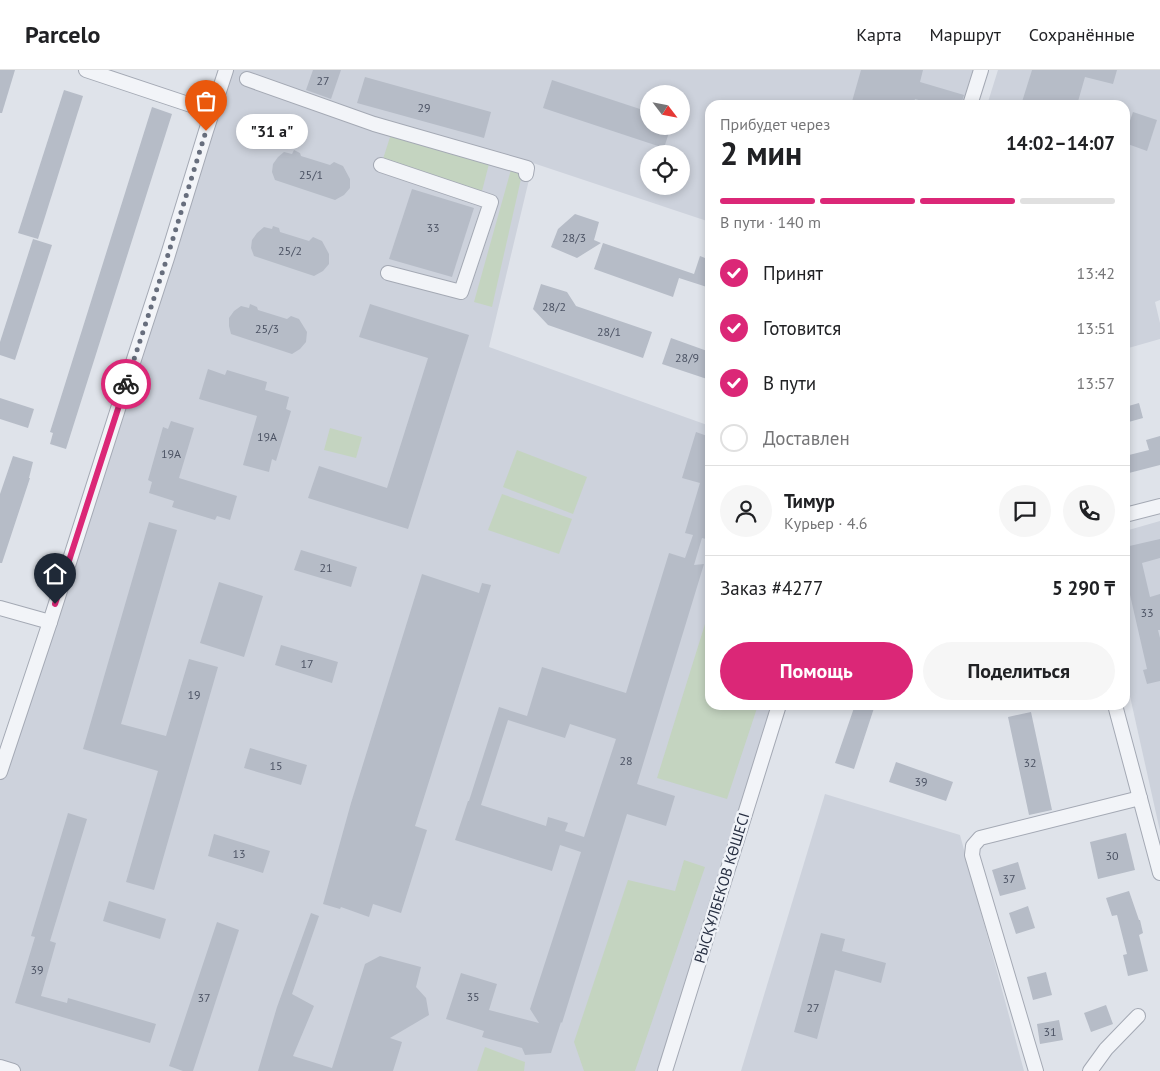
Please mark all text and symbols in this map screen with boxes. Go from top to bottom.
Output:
text: Parcelo [25,19,100,50]
text: Карта [856,23,902,46]
text: Маршрут [930,23,1001,46]
text: Сохранённые [1029,23,1135,46]
house number: 27 [316,73,330,88]
pin [185,80,227,131]
north arrow [640,85,690,135]
map controls [640,85,690,195]
icon: bag [192,87,220,115]
house number: 29 [417,100,431,115]
callout: "31 а" [236,114,308,148]
text: Прибудет через [720,114,830,134]
text: "31 а" [251,121,294,141]
text: 14:02–14:07 [1006,131,1115,155]
text: 2 мин [720,132,802,174]
button: locate [640,145,690,195]
house number: 25/1 [299,167,323,182]
text: В пути · 140 m [720,212,821,232]
house number: 33 [426,220,440,235]
house number: 28/3 [562,230,586,245]
house number: 25/2 [278,243,302,258]
icon: check [720,259,748,287]
text: Принят [763,261,823,285]
text: 13:42 [1077,263,1115,283]
house number: 28/2 [542,299,566,314]
icon: check [720,314,748,342]
text: Готовится [763,316,841,340]
text: 13:51 [1077,318,1115,338]
house number: 25/3 [255,321,279,336]
house number: 28/1 [597,324,621,339]
house number: 28/9 [675,350,699,365]
courier [101,359,151,409]
icon: check [720,369,748,397]
icon: bike [112,370,140,398]
text: В пути [763,371,816,395]
text: 13:57 [1077,373,1115,393]
text: Доставлен [763,426,850,450]
house number: 19А [257,429,277,444]
house number: 19А [161,446,181,461]
button: person [720,485,772,537]
button: chat [999,485,1051,537]
button: phone [1063,485,1115,537]
text: Тимур [784,489,835,513]
text: Курьер · 4.6 [784,513,868,533]
pin [34,553,76,604]
icon: home [41,560,69,588]
house number: 21 [319,560,333,575]
text: Заказ #4277 [720,576,823,600]
text: 5 290 ₸ [1052,576,1115,600]
house number: 33 [1140,605,1154,620]
button: Помощь [720,642,913,700]
button: Поделиться [923,642,1115,700]
house number: 17 [300,656,314,671]
house number: 19 [187,687,201,702]
house number: 28 [619,753,633,768]
house number: 32 [1023,755,1037,770]
house number: 15 [269,758,283,773]
house number: 39 [914,774,928,789]
street label: РЫСҚҰЛБЕКОВ КӨШЕСІ [690,810,753,965]
house number: 13 [232,846,246,861]
house number: 30 [1105,848,1119,863]
house number: 37 [1002,871,1016,886]
house number: 39 [30,962,44,977]
house number: 35 [466,989,480,1004]
house number: 37 [197,990,211,1005]
house number: 27 [806,1000,820,1015]
house number: 31 [1043,1024,1057,1039]

